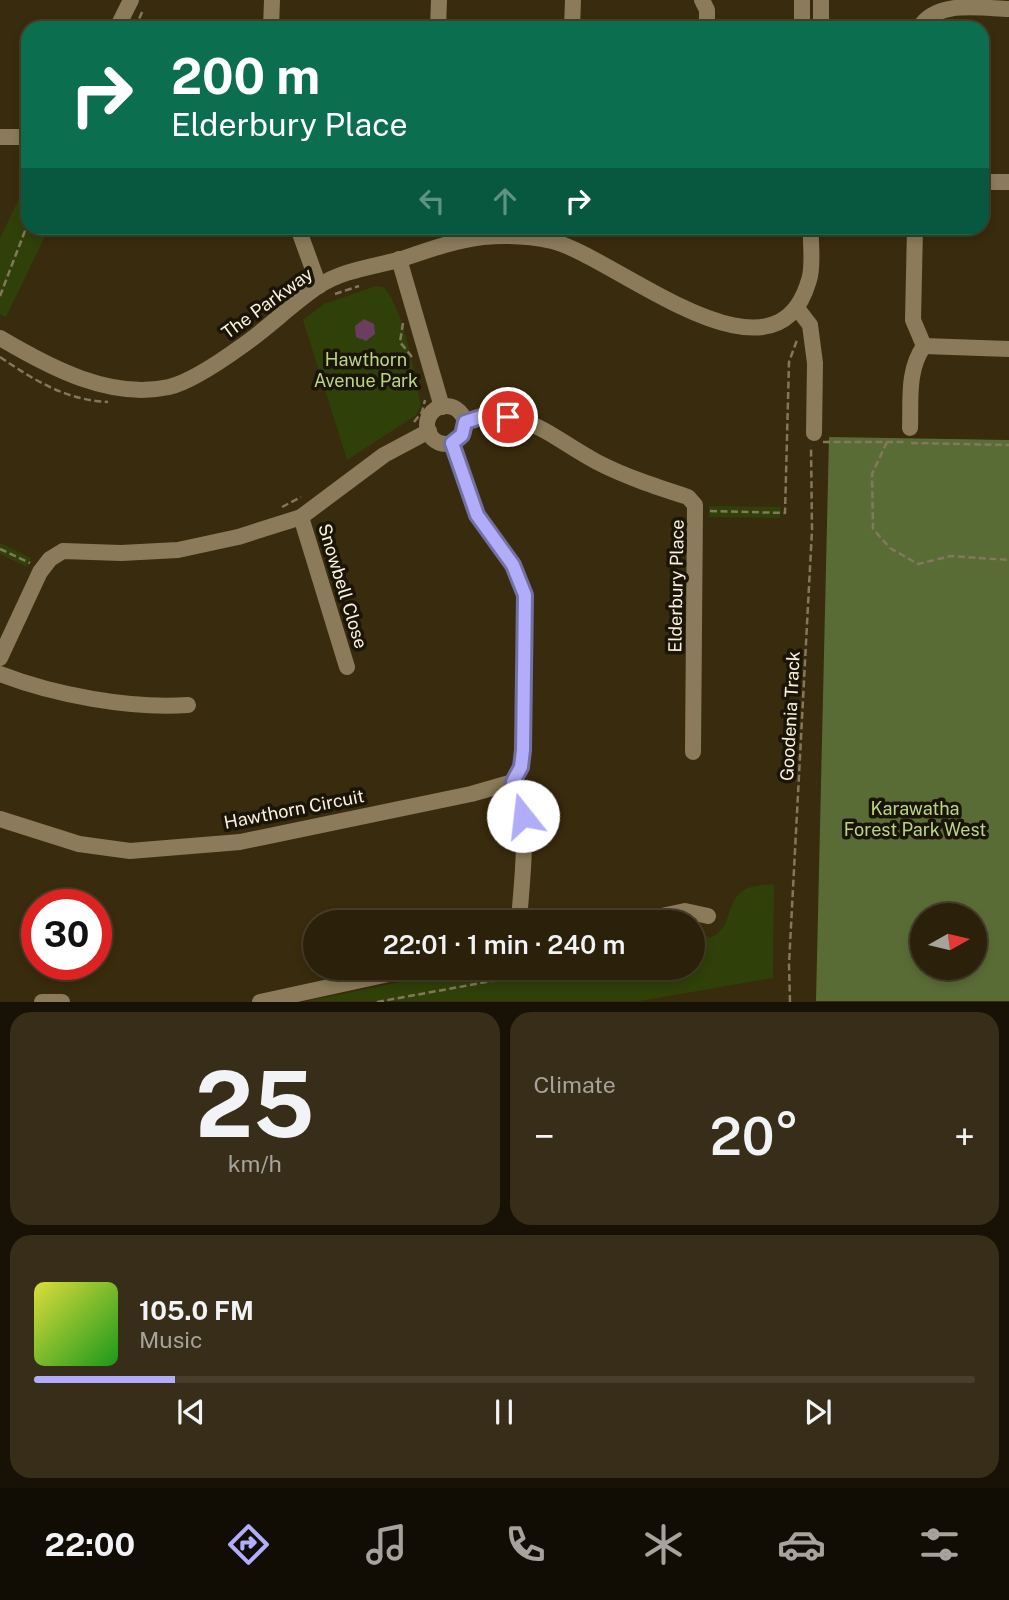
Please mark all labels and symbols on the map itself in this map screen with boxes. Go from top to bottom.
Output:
street label: The Parkway [217,263,317,343]
park label: Hawthorn Avenue Park [314,349,418,391]
pin [478,387,538,447]
street label: Elderbury Place [664,519,688,653]
street label: Snowbell Close [314,521,372,651]
street label: Goodenia Track [776,650,804,782]
position arrow [486,779,560,853]
street label: Hawthorn Circuit [222,785,366,833]
park label: Karawatha Forest Park West [844,798,986,840]
speed limit sign: 30 [21,889,112,980]
north arrow [910,903,987,980]

